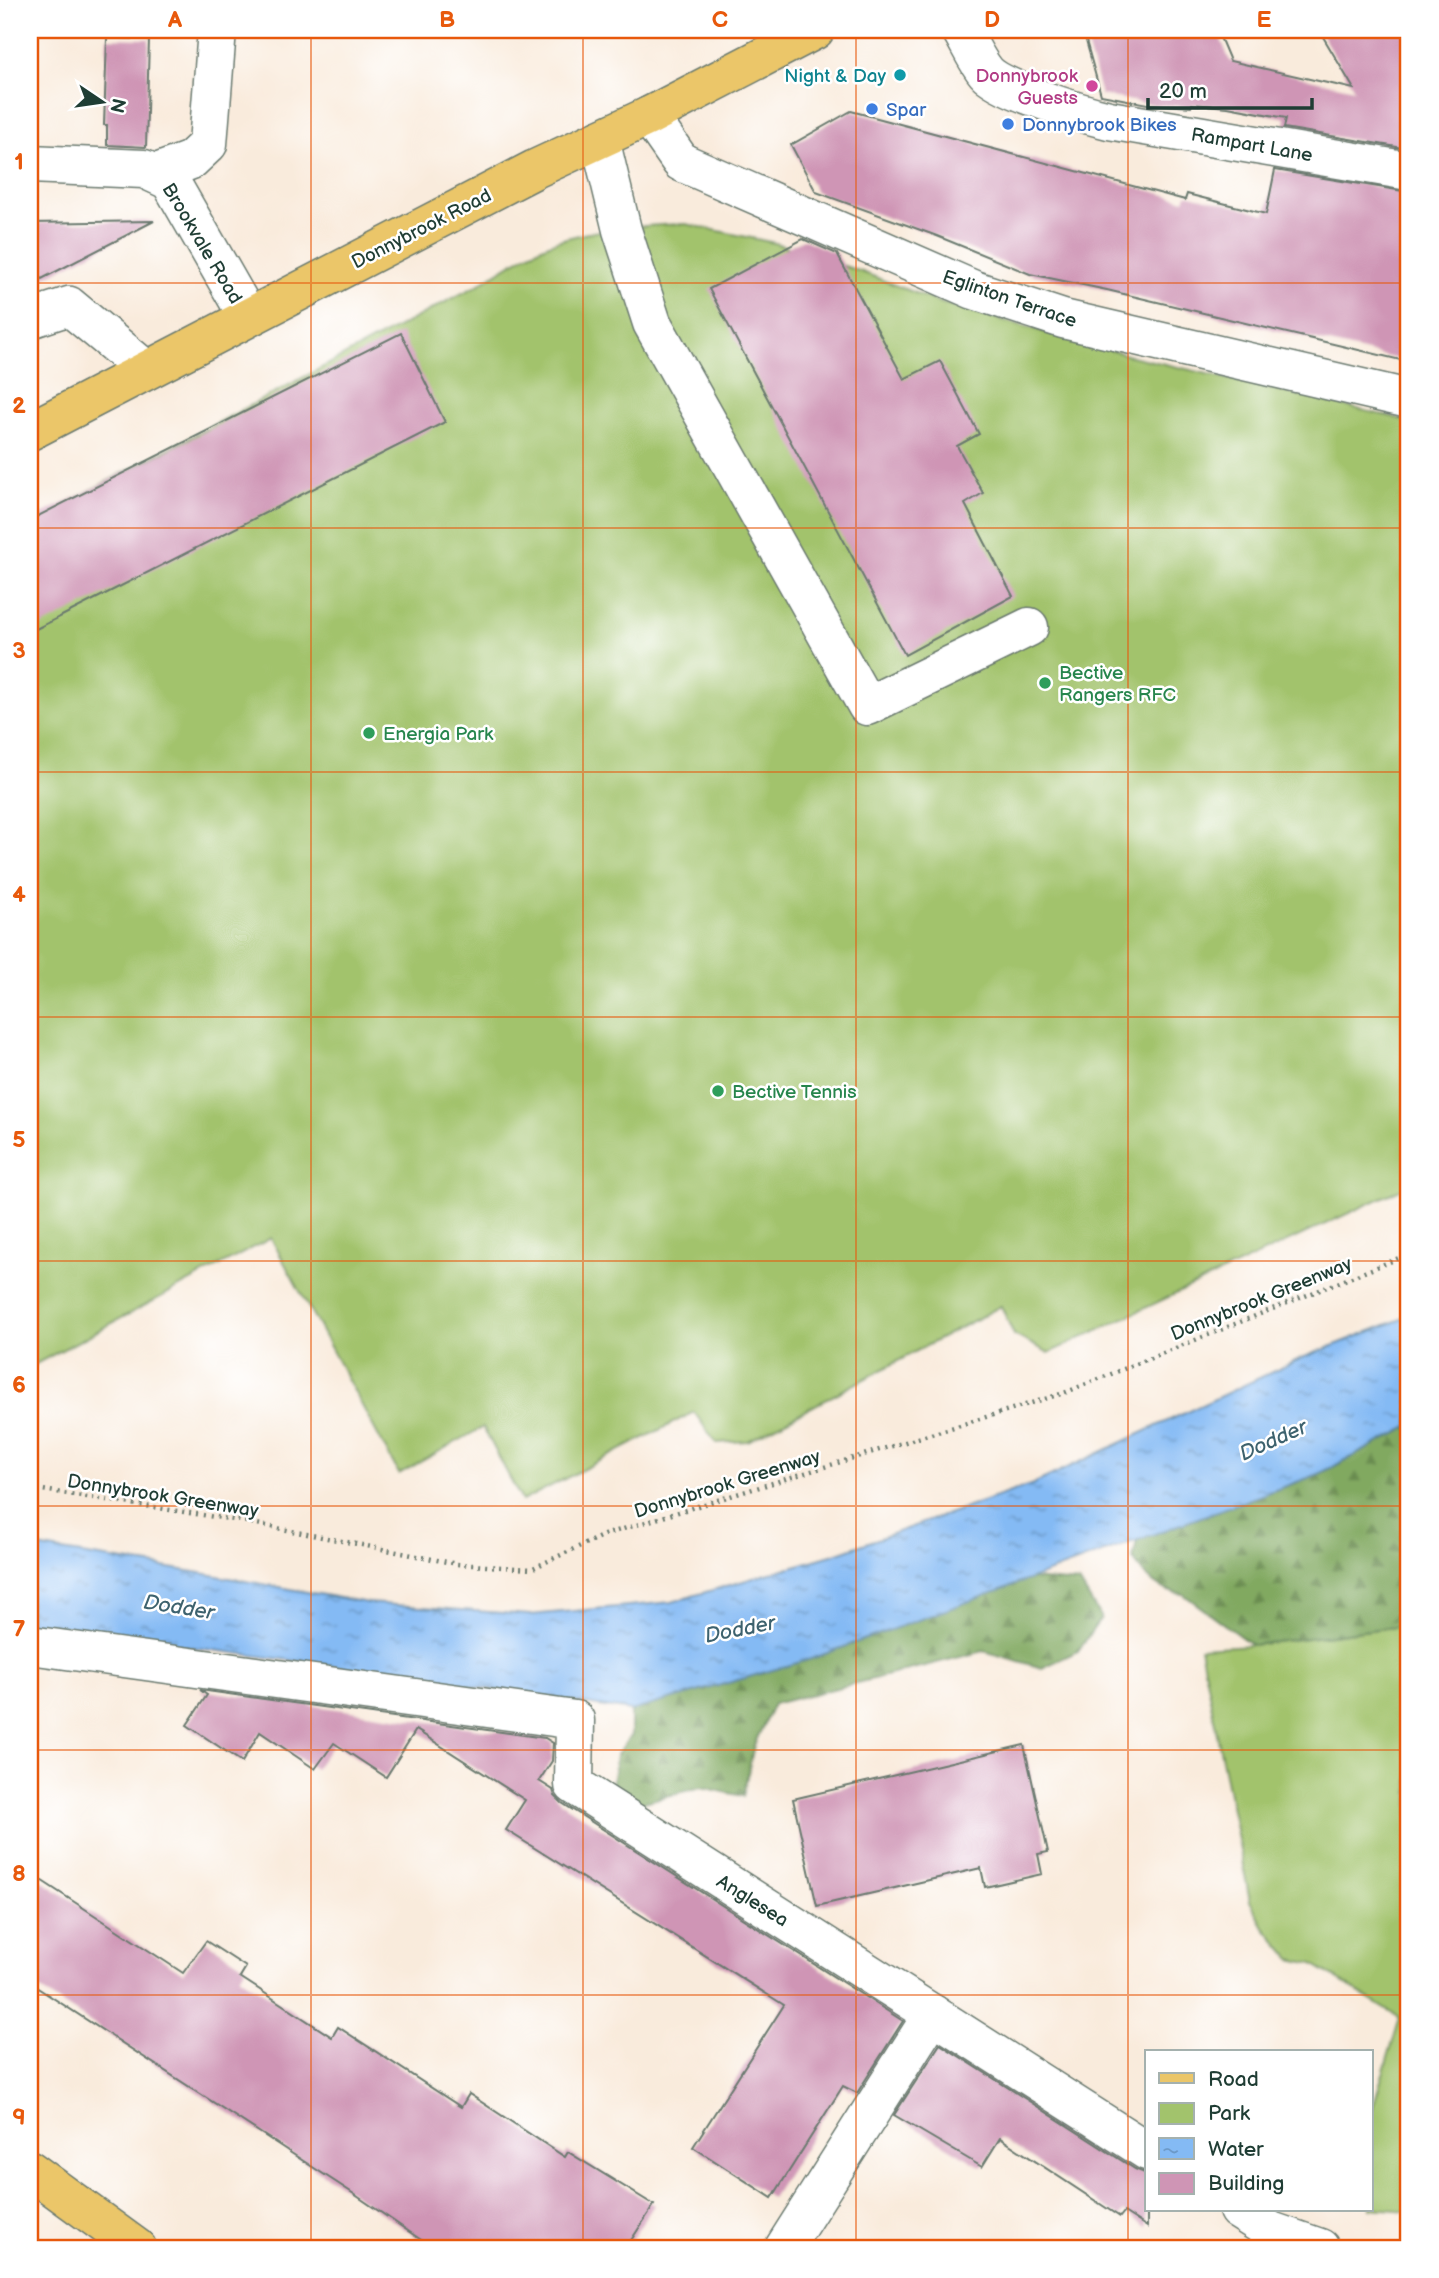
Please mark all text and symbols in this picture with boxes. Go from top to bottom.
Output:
text: A [167,6,183,34]
text: B [439,6,455,34]
text: C [712,6,728,34]
text: D [984,6,1000,34]
text: E [1257,6,1272,34]
place label: Night & Day [784,65,886,88]
place label: Donnybrook Guests [976,65,1079,110]
north arrow [66,66,136,136]
scale bar [1148,66,1313,110]
marker: Night & Day [892,67,908,83]
marker: Donnybrook Guests [1084,78,1100,94]
text: 20 m [1159,79,1207,104]
text: N [104,96,130,115]
place label: Spar [886,99,927,122]
marker: Spar [864,101,880,117]
place label: Donnybrook Bikes [1022,114,1177,137]
marker: Donnybrook Bikes [1000,116,1016,132]
street label: Rampart Lane [1189,123,1314,167]
text: 1 [14,148,24,176]
street label: Brookvale Road [157,179,247,308]
street label: Donnybrook Road [348,184,495,274]
street label: Eglinton Terrace [939,266,1080,333]
text: 2 [12,392,26,420]
text: 3 [12,637,26,665]
place label: Bective Rangers RFC [1059,662,1176,707]
marker: Bective Rangers RFC [1037,675,1053,691]
place label: Energia Park [383,723,494,746]
marker: Energia Park [361,725,377,741]
text: 4 [12,881,26,909]
place label: Bective Tennis [732,1081,857,1104]
marker: Bective Tennis [710,1083,726,1099]
text: 5 [12,1126,26,1154]
street label: Donnybrook Greenway [1168,1252,1356,1346]
text: 6 [12,1371,26,1399]
water label: Dodder [1236,1414,1312,1466]
street label: Donnybrook Greenway [632,1445,824,1524]
street label: Donnybrook Greenway [65,1470,260,1523]
water label: Dodder [142,1590,217,1626]
water label: Dodder [703,1610,779,1649]
text: 7 [13,1615,26,1643]
text: 8 [12,1860,26,1888]
street label: Anglesea [712,1870,792,1932]
legend [1145,2050,1372,2212]
text: Road [1208,2067,1259,2092]
text: Park [1208,2101,1251,2126]
text: 9 [12,2104,26,2132]
text: Water [1208,2137,1264,2162]
text: Building [1208,2171,1284,2196]

